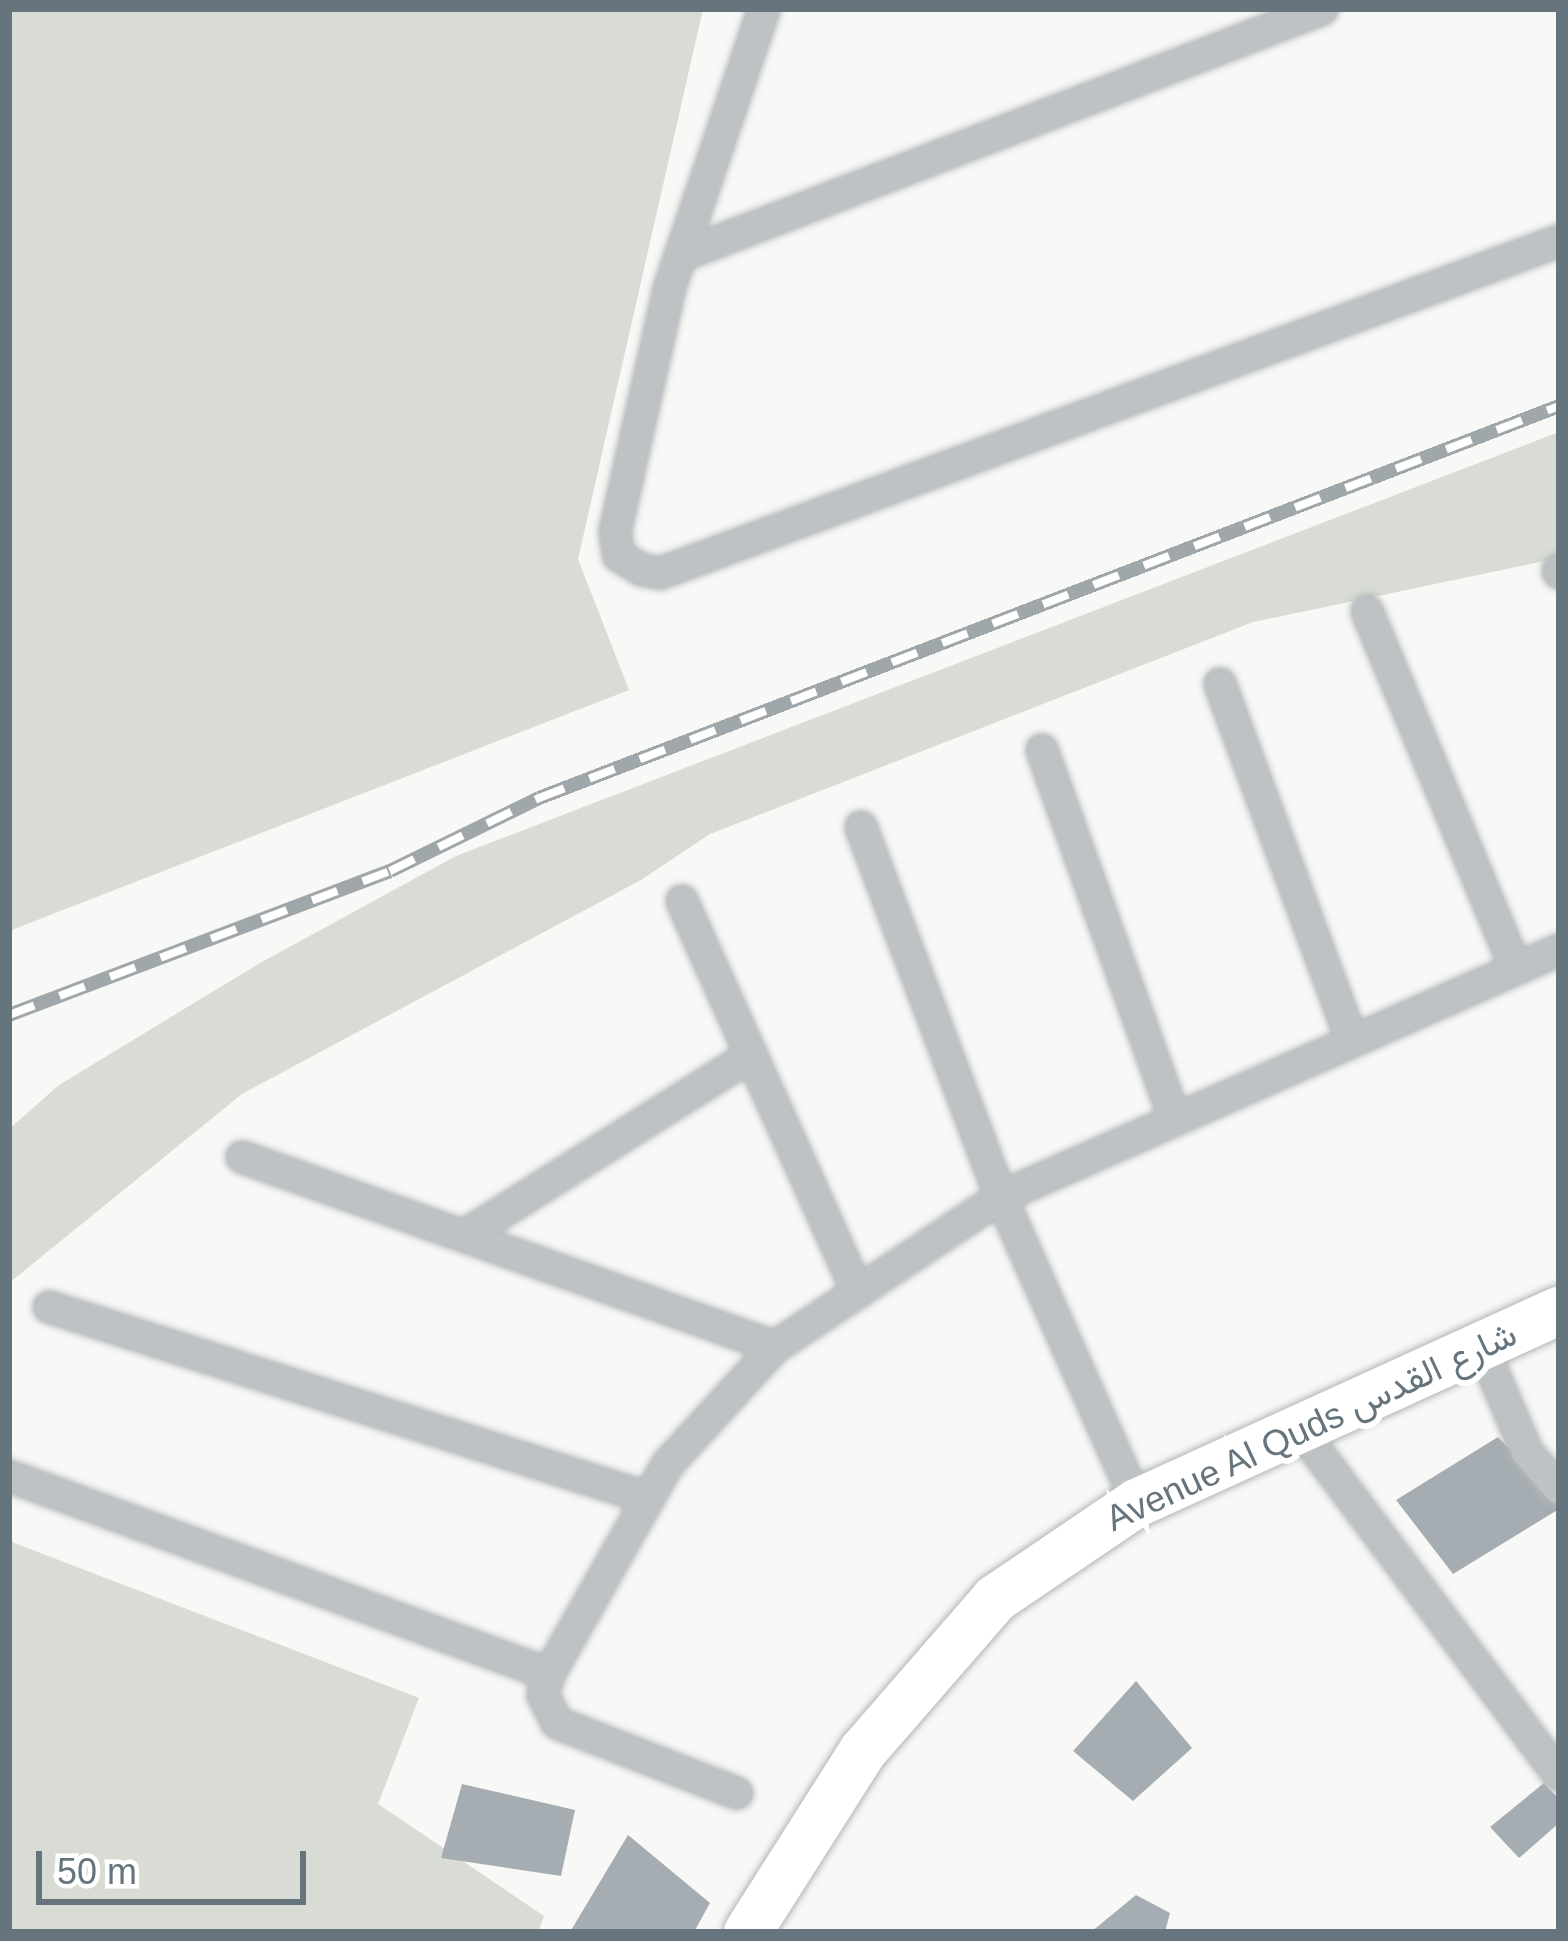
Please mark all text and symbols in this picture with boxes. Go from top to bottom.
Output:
street label: Avenue Al Quds شارع القدس [1098,1311,1524,1541]
scale bar [42,1827,312,1901]
text: 50 m [57,1851,137,1892]

